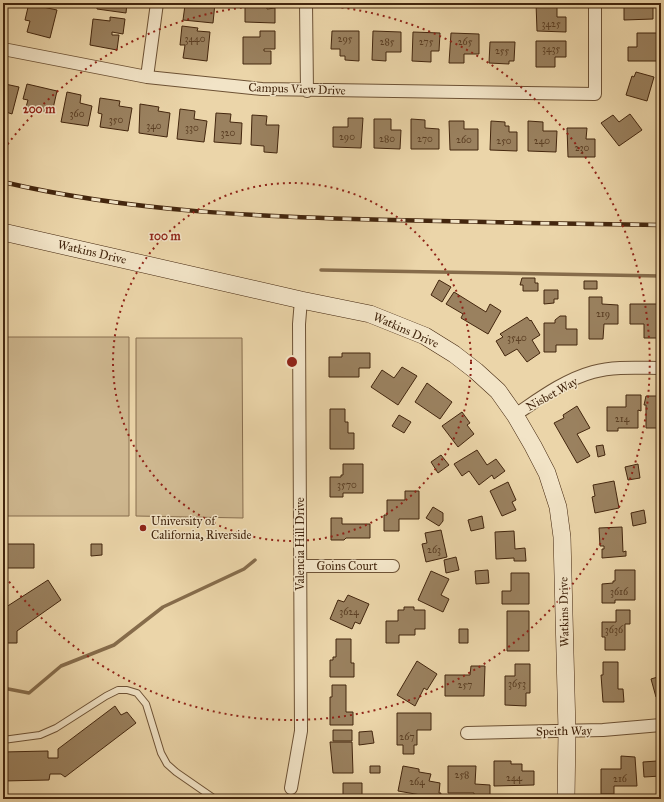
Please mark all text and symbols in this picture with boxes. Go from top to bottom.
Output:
house number: 3425 [541,18,561,30]
house number: 3440 [185,33,206,45]
house number: 295 [338,33,353,45]
house number: 285 [380,36,395,48]
house number: 275 [419,36,434,48]
house number: 265 [458,36,473,48]
house number: 3435 [542,43,560,55]
house number: 255 [495,45,509,57]
street label: Campus View Drive [248,80,346,98]
text: 200 m [23,102,56,116]
house number: 360 [70,108,85,120]
house number: 350 [109,114,123,126]
house number: 340 [146,120,162,132]
house number: 330 [185,122,199,134]
house number: 320 [221,127,236,139]
house number: 290 [339,131,355,143]
house number: 280 [379,133,395,145]
house number: 270 [417,133,433,145]
house number: 260 [456,134,472,146]
house number: 250 [496,135,512,147]
house number: 240 [534,135,550,147]
house number: 230 [575,142,590,154]
text: 100 m [149,229,182,243]
street label: Watkins Drive [56,237,128,267]
house number: 219 [596,308,610,320]
street label: Watkins Drive [371,309,441,351]
house number: 3540 [507,332,527,344]
centre of rings [285,355,299,369]
street label: Nisbet Way [524,374,581,414]
house number: 214 [615,413,630,425]
house number: 3570 [337,479,357,491]
street label: Valencia Hill Drive [293,497,307,592]
place label: University of California, Riverside [151,514,251,542]
marker: University of California, Riverside [138,523,148,533]
house number: 263 [427,544,441,556]
street label: Goins Court [316,559,378,573]
street label: Watkins Drive [556,577,572,647]
house number: 3616 [610,586,629,598]
house number: 3624 [339,606,359,618]
house number: 3636 [605,624,624,636]
house number: 3653 [508,678,526,690]
house number: 257 [458,679,472,691]
street label: Speith Way [536,724,592,738]
house number: 267 [399,731,415,743]
house number: 258 [455,769,469,781]
house number: 244 [506,772,522,784]
house number: 216 [613,773,628,785]
house number: 264 [409,776,425,788]

